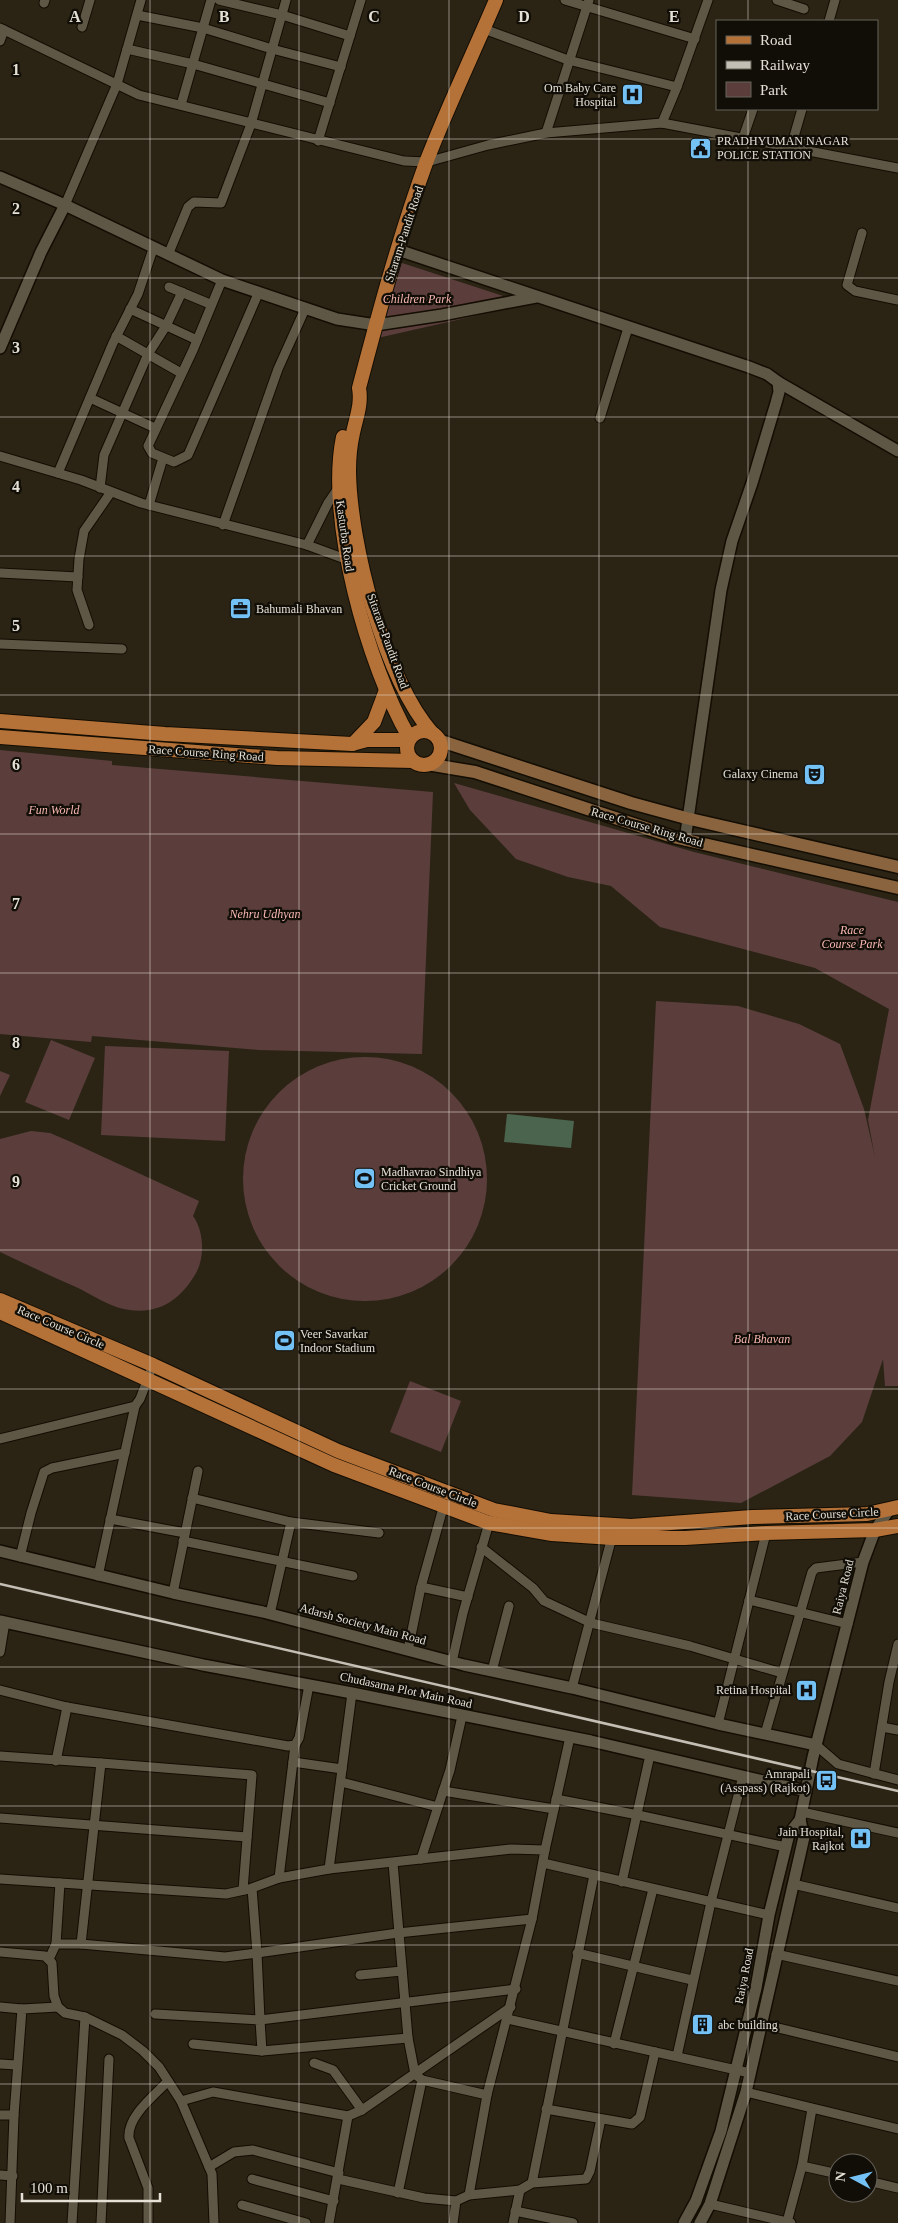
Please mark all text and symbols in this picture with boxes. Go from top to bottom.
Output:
text: A [69,8,81,25]
text: B [219,8,230,25]
text: C [368,8,380,25]
text: D [518,8,530,25]
text: E [669,8,679,25]
legend [716,20,878,110]
text: Road [760,32,792,48]
text: Railway [760,57,810,73]
text: 1 [12,61,20,78]
place label: Om Baby Care Hospital [544,81,617,109]
text: Park [760,82,788,98]
hospital icon: Om Baby Care Hospital [620,83,644,107]
place label: PRADHYUMAN NAGAR POLICE STATION [717,134,849,162]
public building icon: PRADHYUMAN NAGAR POLICE STATION [689,136,713,160]
street label: Sitaram-Pandit Road [382,184,426,284]
text: 2 [12,200,20,217]
park label: Children Park [383,292,452,306]
text: 3 [12,339,20,356]
text: 4 [12,478,20,495]
street label: Kasturba Road [333,500,357,572]
street label: Sitaram-Pandit Road [364,591,412,691]
office icon: Bahumali Bhavan [228,597,252,621]
place label: Bahumali Bhavan [256,602,342,616]
text: 5 [12,617,20,634]
street label: Race Course Ring Road [148,742,264,764]
text: 6 [12,756,20,773]
theatre icon: Galaxy Cinema [802,762,826,786]
place label: Galaxy Cinema [723,767,799,781]
park label: Fun World [27,803,81,817]
street label: Race Course Ring Road [589,804,705,850]
text: 7 [12,895,20,912]
park label: Nehru Udhyan [229,907,301,921]
park label: Race Course Park [822,923,883,951]
text: 8 [12,1034,20,1051]
place label: Madhavrao Sindhiya Cricket Ground [381,1165,482,1193]
sports icon: Madhavrao Sindhiya Cricket Ground [353,1167,377,1191]
text: 9 [12,1173,20,1190]
street label: Race Course Circle [15,1302,107,1352]
place label: Veer Savarkar Indoor Stadium [300,1327,376,1355]
sports icon: Veer Savarkar Indoor Stadium [272,1329,296,1353]
park label: Bal Bhavan [734,1332,790,1346]
street label: Race Course Circle [387,1464,479,1510]
street label: Race Course Circle [785,1505,879,1523]
street label: Raiya Road [829,1558,857,1616]
street label: Adarsh Society Main Road [298,1600,428,1648]
street label: Chudasama Plot Main Road [339,1669,473,1711]
hospital icon: Retina Hospital [795,1678,819,1702]
place label: Retina Hospital [716,1683,792,1697]
place label: Amrapali (Asspass) (Rajkot) [720,1767,811,1795]
bus stop icon: Amrapali (Asspass) (Rajkot) [814,1769,838,1793]
place label: Jain Hospital, Rajkot [778,1825,845,1853]
hospital icon: Jain Hospital, Rajkot [848,1827,872,1851]
street label: Raiya Road [732,1947,756,2005]
building icon: abc building [690,2013,714,2037]
place label: abc building [718,2018,778,2032]
north arrow [828,2153,878,2203]
scale bar [22,2170,160,2202]
text: N [833,2171,849,2182]
text: 100 m [30,2180,68,2196]

